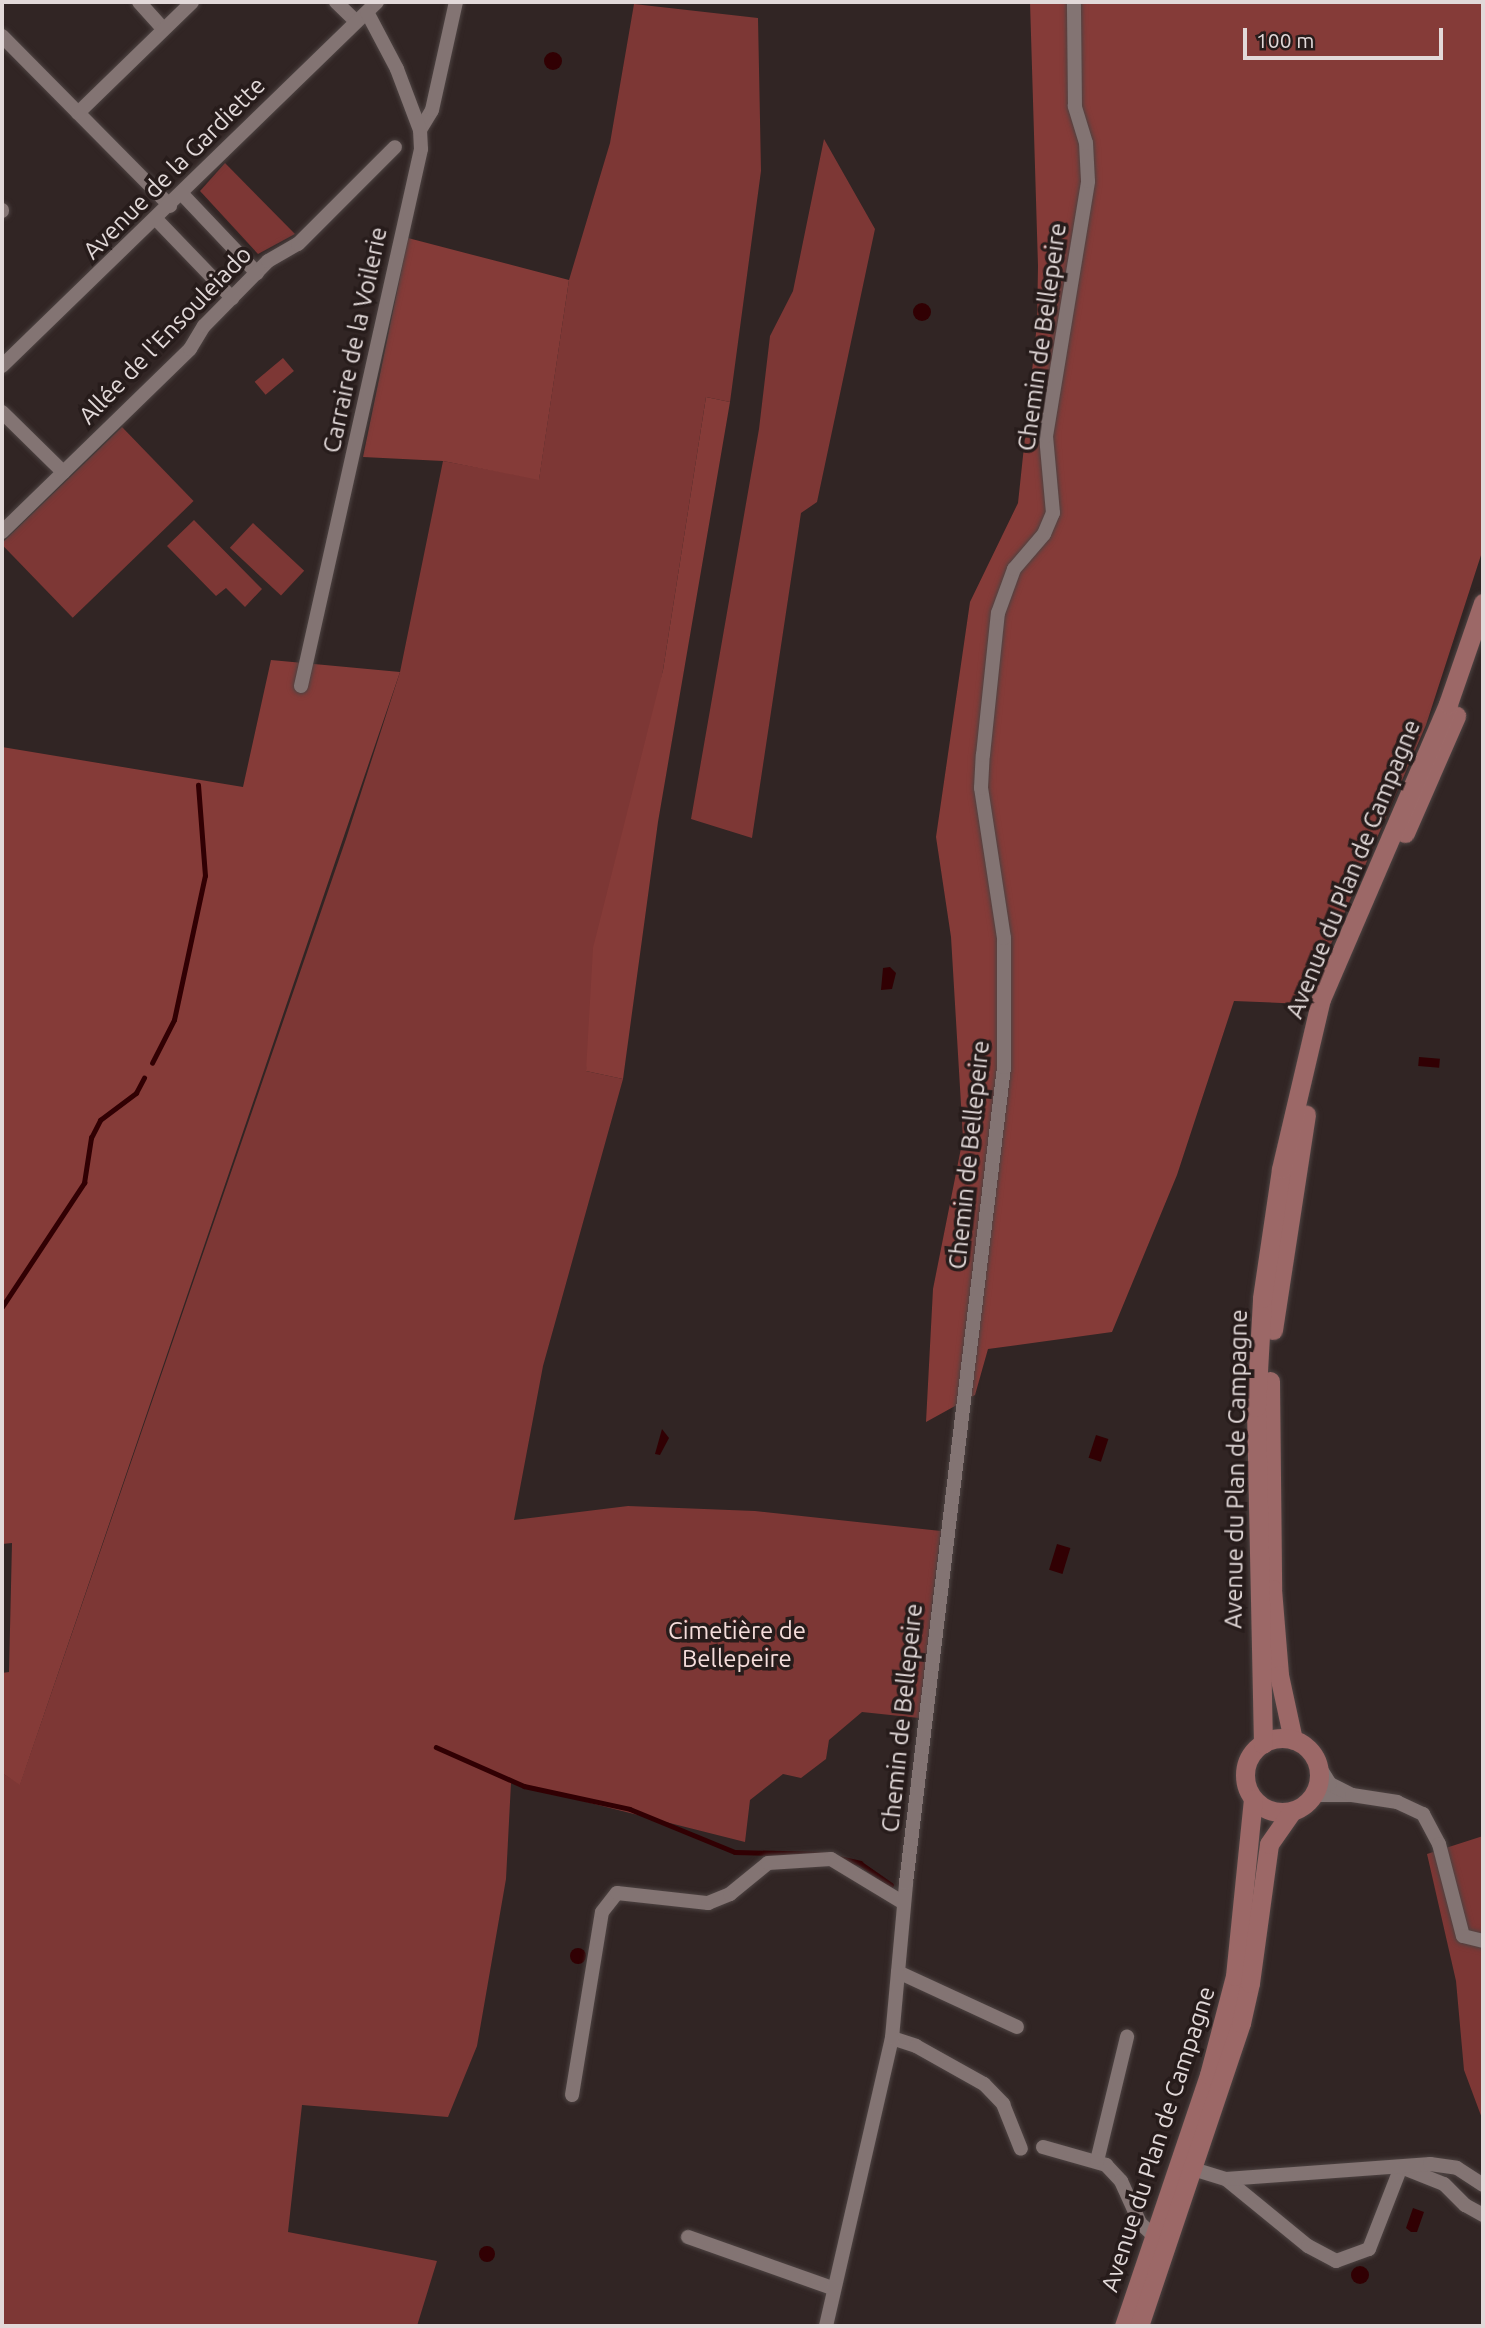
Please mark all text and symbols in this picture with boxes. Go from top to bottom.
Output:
scale bar [1247,14,1446,58]
text: 100 m [1256,28,1314,52]
street label: Avenue de la Gardiette [77,71,271,265]
street label: Chemin de Bellepeire [1012,221,1072,453]
street label: Carraire de la Voilerie [317,224,393,456]
street label: Allée de l'Ensouleiado [73,240,257,430]
street label: Avenue du Plan de Campagne [1280,715,1426,1023]
street label: Chemin de Bellepeire [943,1039,995,1271]
street label: Avenue du Plan de Campagne [1219,1309,1253,1629]
street label: Chemin de Bellepeire [876,1602,928,1834]
park label: Cimetière de Bellepeire [668,1617,806,1673]
street label: Avenue du Plan de Campagne [1095,1983,1221,2295]

